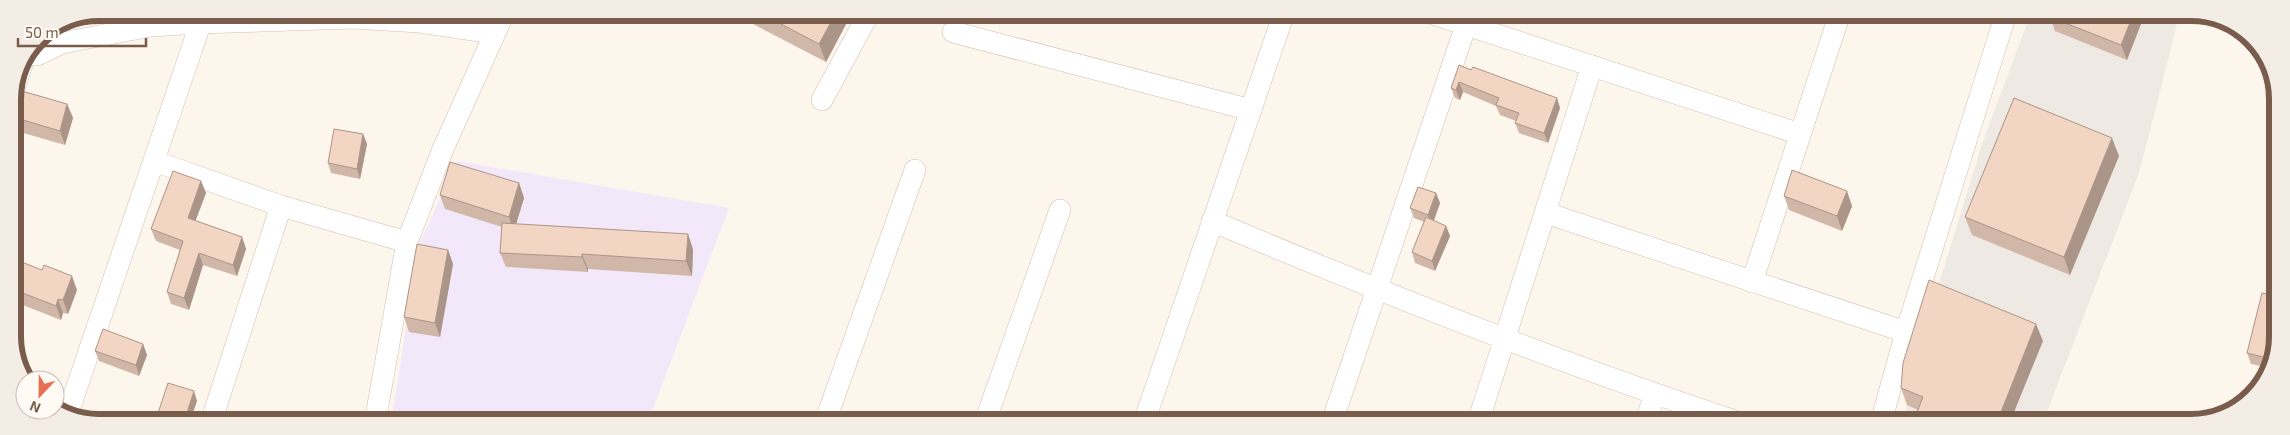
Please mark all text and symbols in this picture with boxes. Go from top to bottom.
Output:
scale bar [18,15,145,47]
text: 50 m [25,23,59,41]
north arrow [15,370,65,420]
text: N [27,398,43,417]

